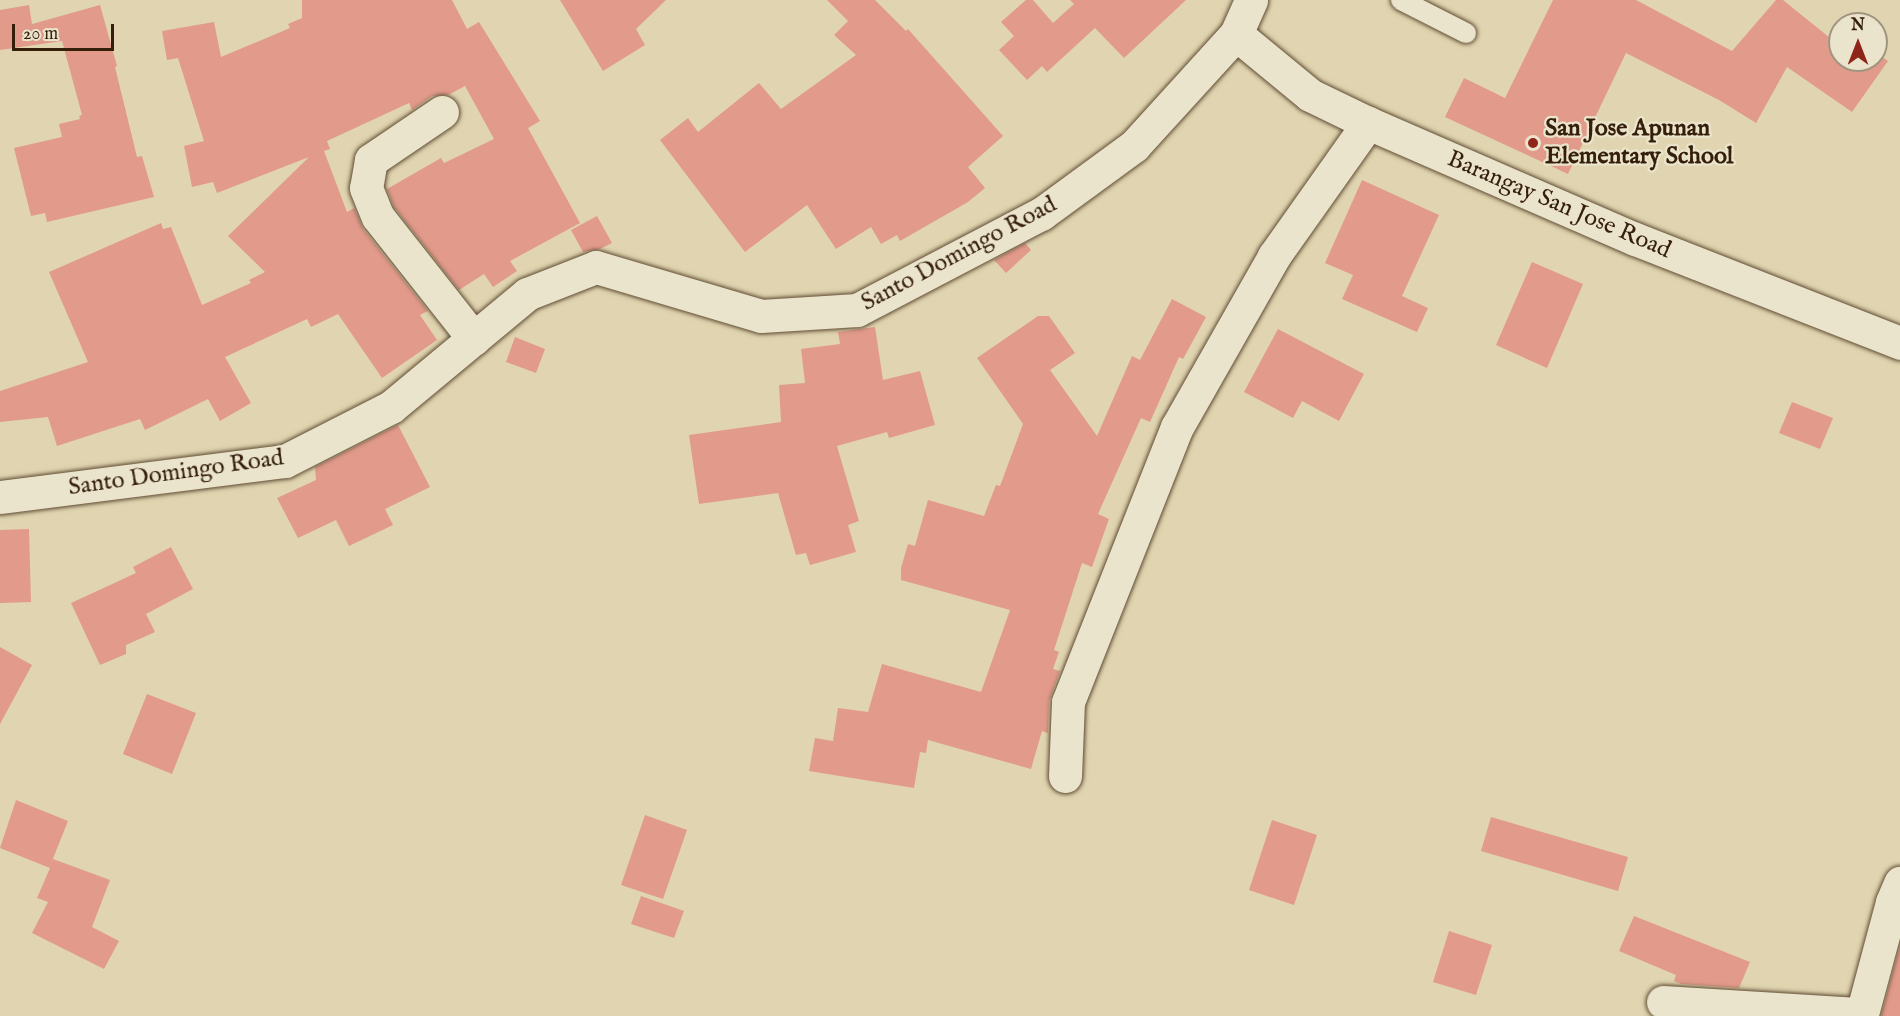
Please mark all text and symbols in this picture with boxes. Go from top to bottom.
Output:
scale bar [15,12,117,50]
north arrow [1828,12,1888,72]
text: N [1851,16,1865,36]
text: 20 m [23,23,58,46]
place label: San Jose Apunan Elementary School [1545,115,1733,171]
marker: San Jose Apunan Elementary School [1526,136,1540,150]
street label: Barangay San Jose Road [1443,145,1675,265]
street label: Santo Domingo Road [856,190,1062,318]
street label: Santo Domingo Road [67,444,285,502]

